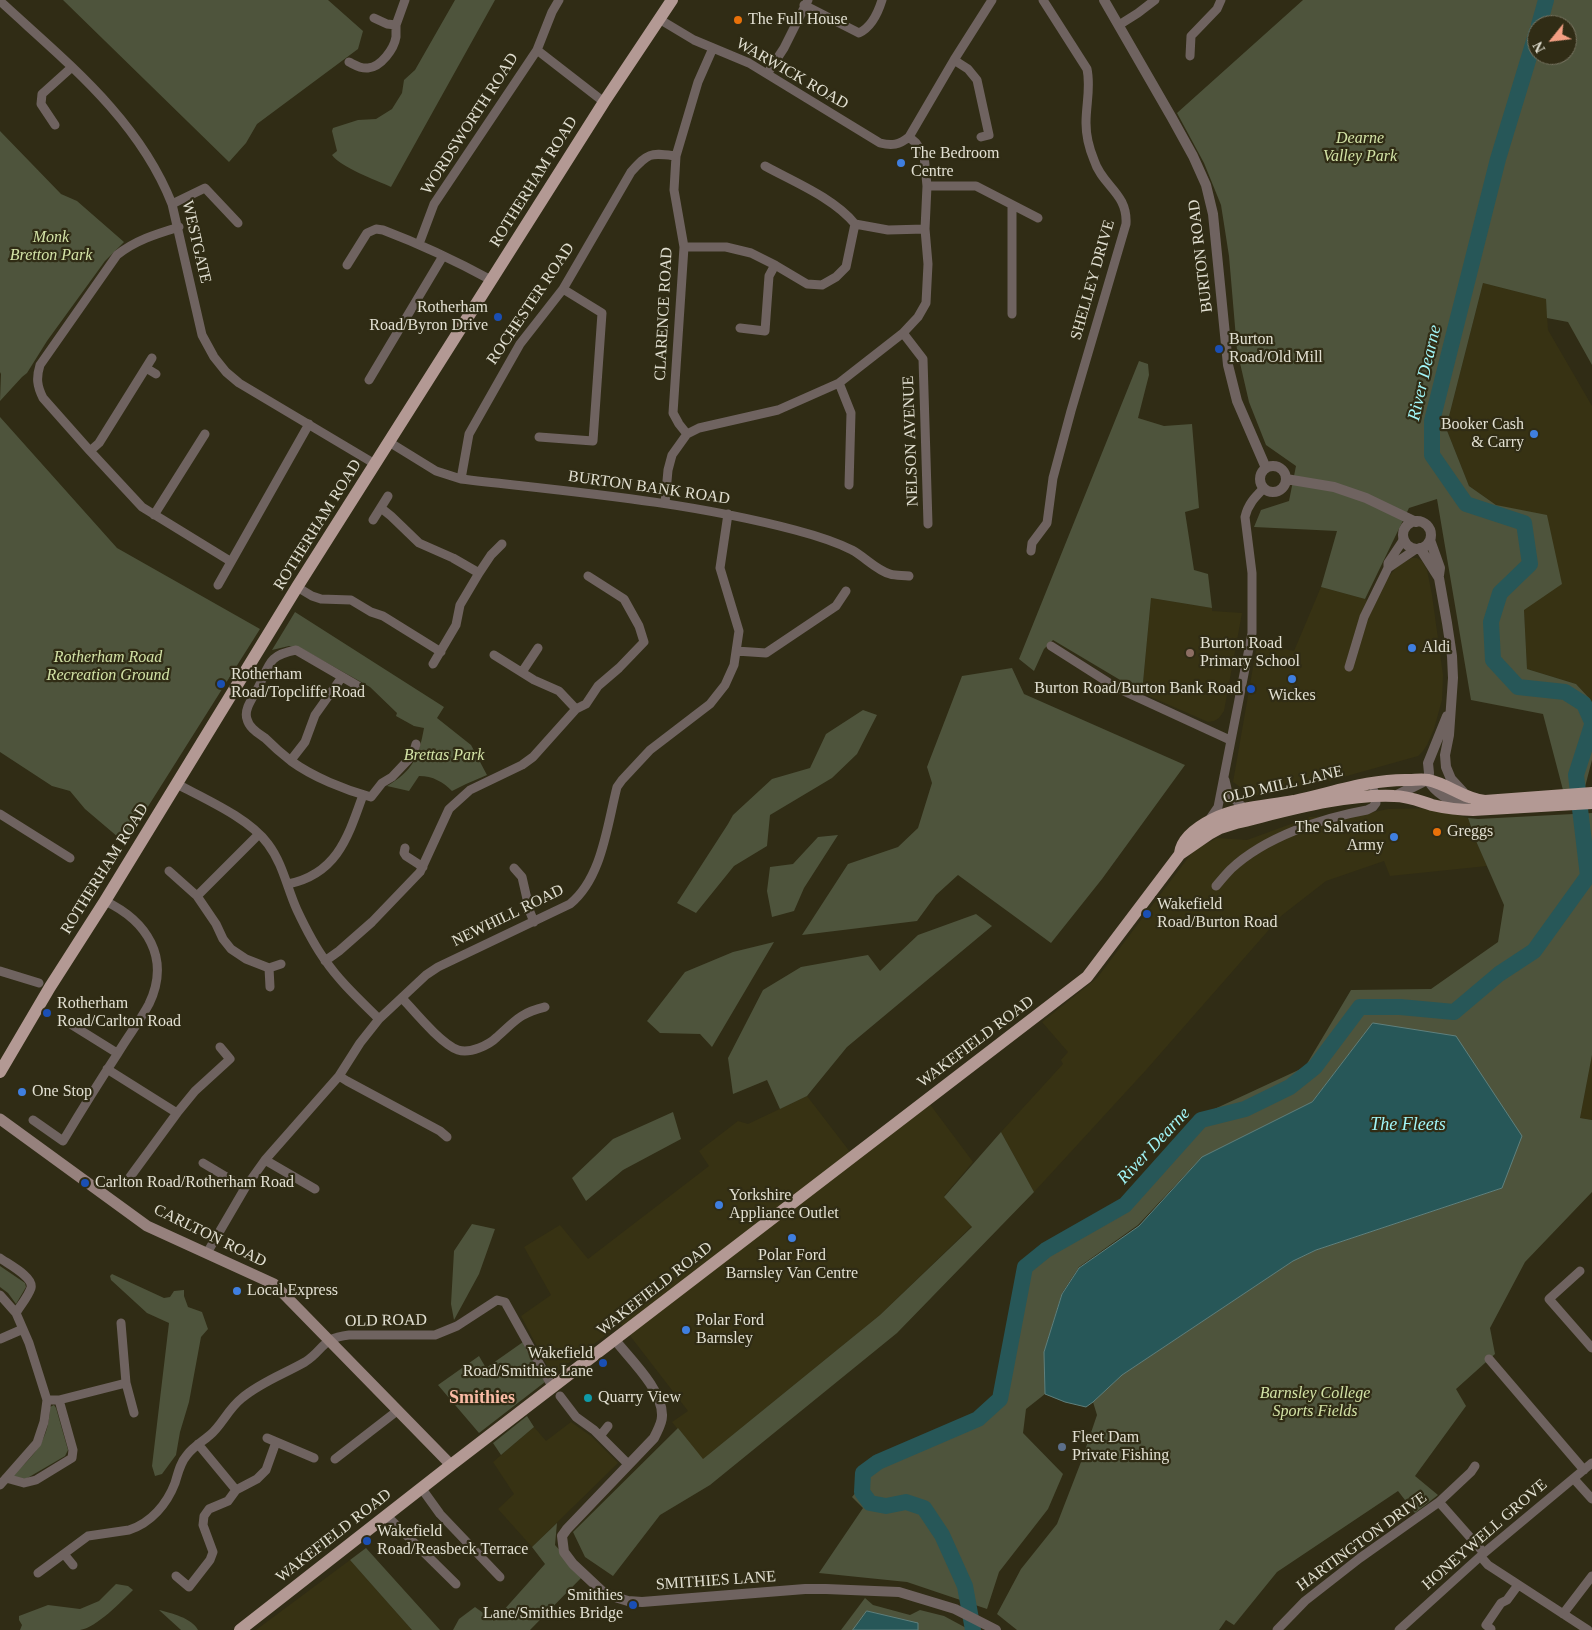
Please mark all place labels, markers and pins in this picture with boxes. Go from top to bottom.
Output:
place label: The Full House [748,10,848,30]
marker: The Full House [732,14,744,26]
place label: The Bedroom Centre [911,144,999,182]
marker: The Bedroom Centre [895,157,907,169]
place label: Rotherham Road/Byron Drive [369,298,488,336]
marker: Rotherham Road/Byron Drive [492,311,504,323]
place label: Burton Road/Old Mill [1229,330,1323,368]
marker: Burton Road/Old Mill [1213,343,1225,355]
place label: Booker Cash & Carry [1441,415,1524,453]
marker: Booker Cash & Carry [1528,428,1540,440]
place label: Burton Road Primary School [1200,634,1300,672]
place label: Aldi [1422,638,1450,658]
marker: Aldi [1406,642,1418,654]
marker: Burton Road Primary School [1184,647,1196,659]
place label: Rotherham Road/Topcliffe Road [231,665,365,703]
marker: Wickes [1286,673,1298,685]
marker: Rotherham Road/Topcliffe Road [215,678,227,690]
place label: Burton Road/Burton Bank Road [1034,679,1241,699]
marker: Burton Road/Burton Bank Road [1245,683,1257,695]
place label: Wickes [1268,686,1316,706]
place label: The Salvation Army [1295,818,1384,856]
place label: Greggs [1447,822,1493,842]
marker: Greggs [1431,826,1443,838]
marker: The Salvation Army [1388,831,1400,843]
place label: Wakefield Road/Burton Road [1157,895,1277,933]
marker: Wakefield Road/Burton Road [1141,908,1153,920]
place label: Rotherham Road/Carlton Road [57,994,181,1032]
marker: Rotherham Road/Carlton Road [41,1007,53,1019]
place label: One Stop [32,1082,92,1102]
marker: One Stop [16,1086,28,1098]
place label: Carlton Road/Rotherham Road [95,1173,294,1193]
marker: Carlton Road/Rotherham Road [79,1177,91,1189]
place label: Yorkshire Appliance Outlet [729,1186,839,1224]
marker: Yorkshire Appliance Outlet [713,1199,725,1211]
marker: Polar Ford Barnsley Van Centre [786,1232,798,1244]
place label: Polar Ford Barnsley Van Centre [726,1246,858,1284]
place label: Local Express [247,1281,338,1301]
marker: Local Express [231,1285,243,1297]
place label: Polar Ford Barnsley [696,1311,764,1349]
marker: Polar Ford Barnsley [680,1324,692,1336]
place label: Wakefield Road/Smithies Lane [463,1344,593,1382]
marker: Wakefield Road/Smithies Lane [597,1357,609,1369]
place label: Quarry View [598,1388,681,1408]
marker: Quarry View [582,1392,594,1404]
place label: Fleet Dam Private Fishing [1072,1428,1169,1466]
marker: Fleet Dam Private Fishing [1056,1441,1068,1453]
place label: Wakefield Road/Reasbeck Terrace [377,1522,528,1560]
marker: Wakefield Road/Reasbeck Terrace [361,1535,373,1547]
place label: Smithies Lane/Smithies Bridge [483,1586,623,1624]
marker: Smithies Lane/Smithies Bridge [627,1599,639,1611]

